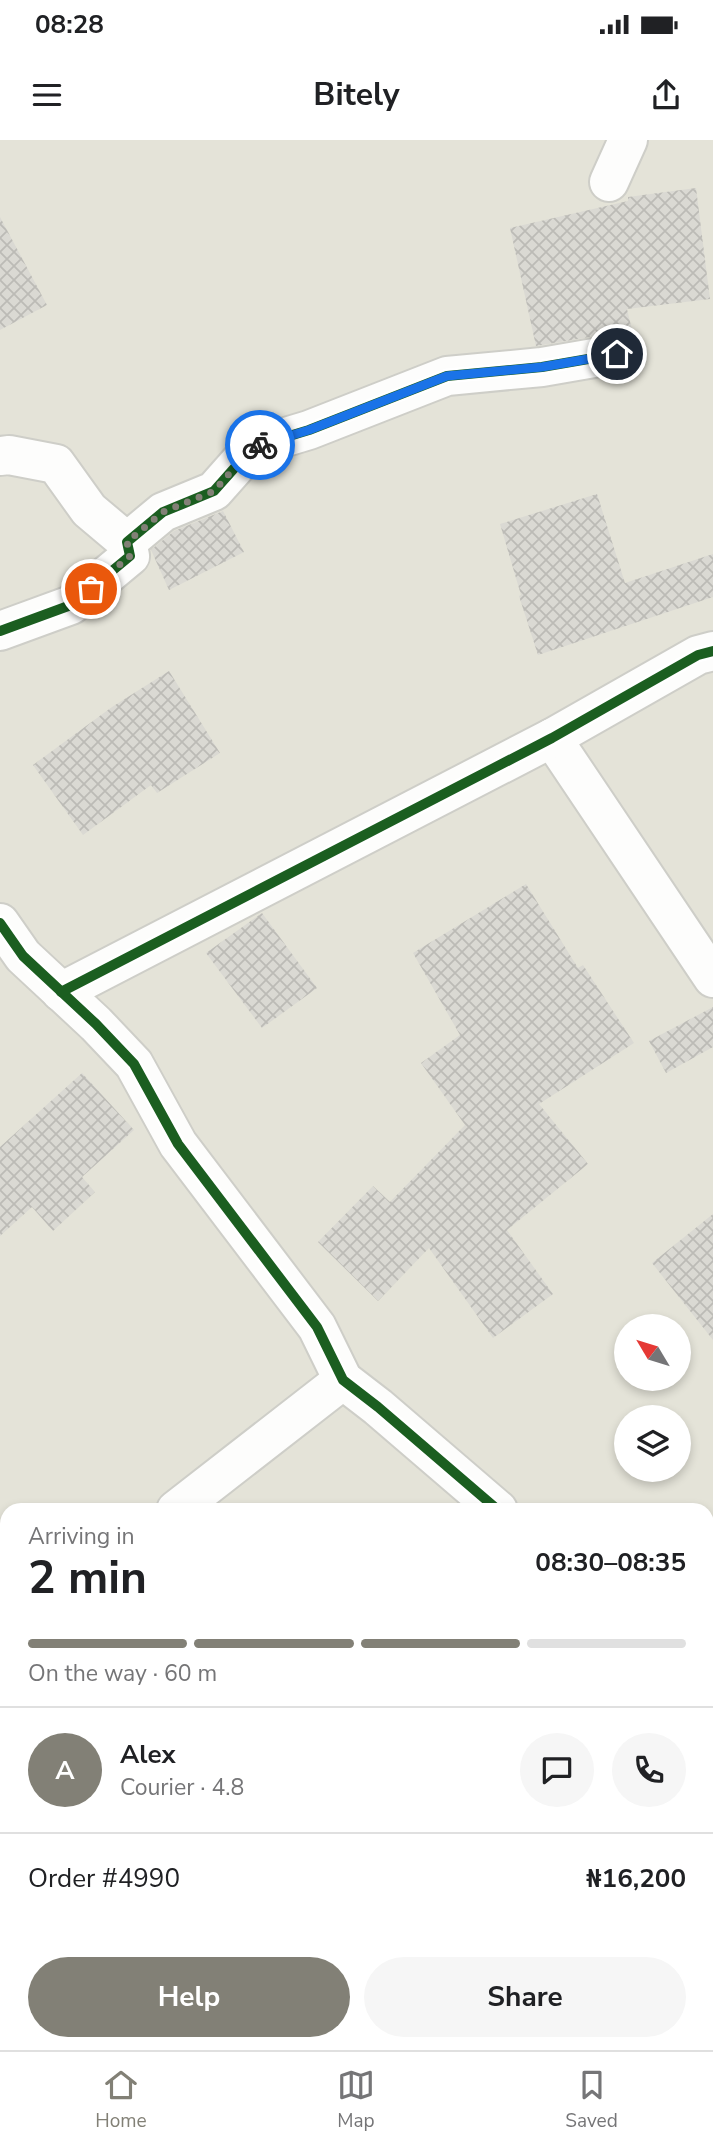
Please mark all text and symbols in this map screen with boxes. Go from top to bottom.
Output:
text: 08:28 [35,7,104,42]
text: Bitely [313,73,400,116]
icon: menu [28,76,66,114]
icon: share [647,76,685,114]
pin [587,324,647,384]
icon: home [598,335,636,373]
courier [225,410,295,480]
icon: bike [241,426,279,464]
pin [61,559,121,619]
icon: bag [72,570,110,608]
north arrow [614,1314,691,1391]
map controls [614,1314,691,1482]
button: layers [614,1405,691,1482]
text: Arriving in [28,1521,135,1552]
text: 08:30–08:35 [535,1545,686,1580]
text: 2 min [28,1546,147,1609]
text: On the way · 60 m [28,1658,217,1689]
button: chat [520,1733,594,1807]
button: phone [612,1733,686,1807]
text: Alex [120,1737,176,1772]
text: A [55,1753,75,1788]
text: Courier · 4.8 [120,1772,244,1803]
text: Order #4990 [28,1861,180,1896]
text: ₦16,200 [586,1861,686,1896]
button: Help [28,1957,350,2037]
button: Share [364,1957,686,2037]
tab: Home [95,2066,147,2134]
tab: Map [337,2066,375,2134]
tab: Saved [565,2066,618,2134]

